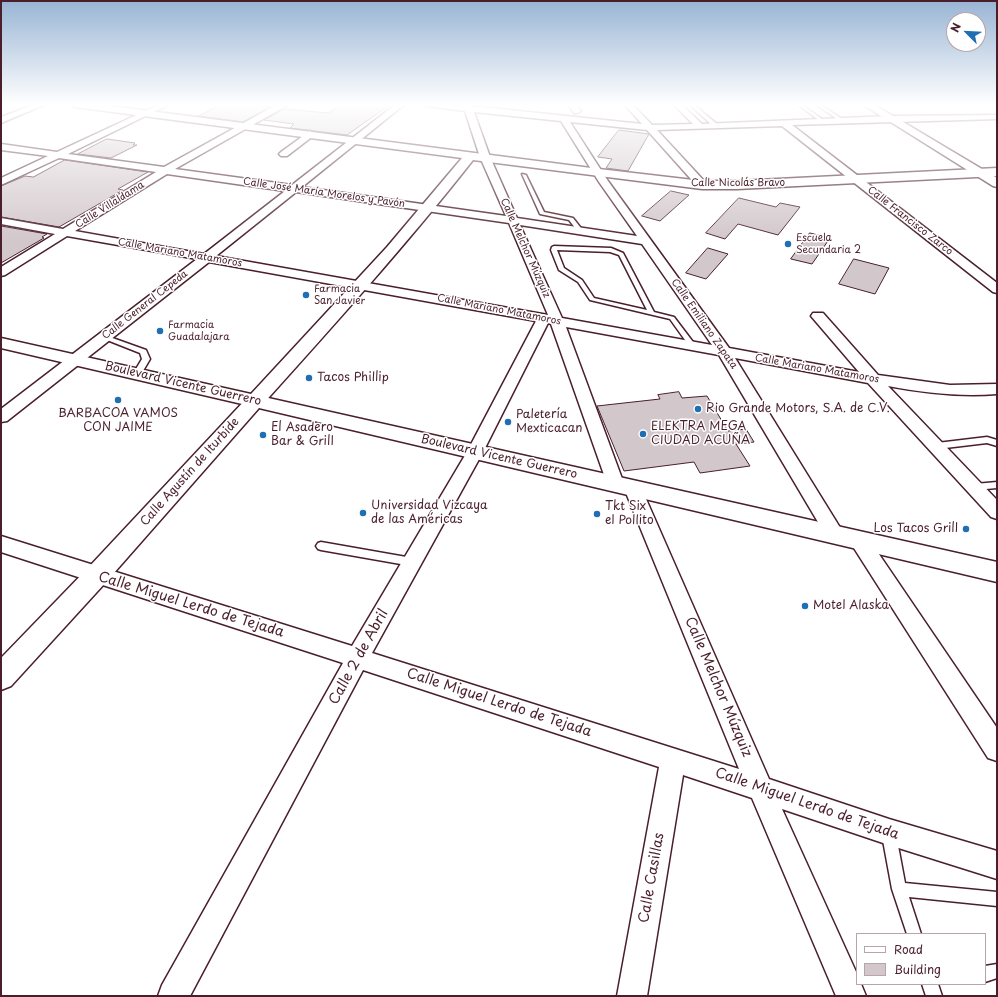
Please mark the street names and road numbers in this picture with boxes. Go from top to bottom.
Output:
street label: Calle José María Morelos y Pavón [242,176,406,210]
street label: Calle Nicolás Bravo [691,177,785,189]
street label: Calle Villaldama [73,179,147,231]
street label: Calle Francisco Zarco [865,184,955,258]
street label: Calle Melchor Múzquiz [498,196,552,300]
street label: Calle Mariano Matamoros [117,236,243,270]
street label: Calle General Cepeda [100,268,190,342]
street label: Calle Emiliano Zapata [668,277,740,371]
street label: Calle Mariano Matamoros [436,292,562,328]
street label: Calle Mariano Matamoros [754,352,880,386]
street label: Boulevard Vicente Guerrero [103,359,263,409]
street label: Calle Agustín de Iturbide [138,415,242,529]
street label: Boulevard Vicente Guerrero [419,432,579,482]
street label: Calle Miguel Lerdo de Tejada [96,569,286,641]
street label: Calle 2 de Abril [326,606,392,708]
street label: Calle Melchor Múzquiz [681,614,755,760]
street label: Calle Miguel Lerdo de Tejada [404,665,594,741]
street label: Calle Miguel Lerdo de Tejada [713,765,901,843]
street label: Calle Casillas [636,832,668,924]

